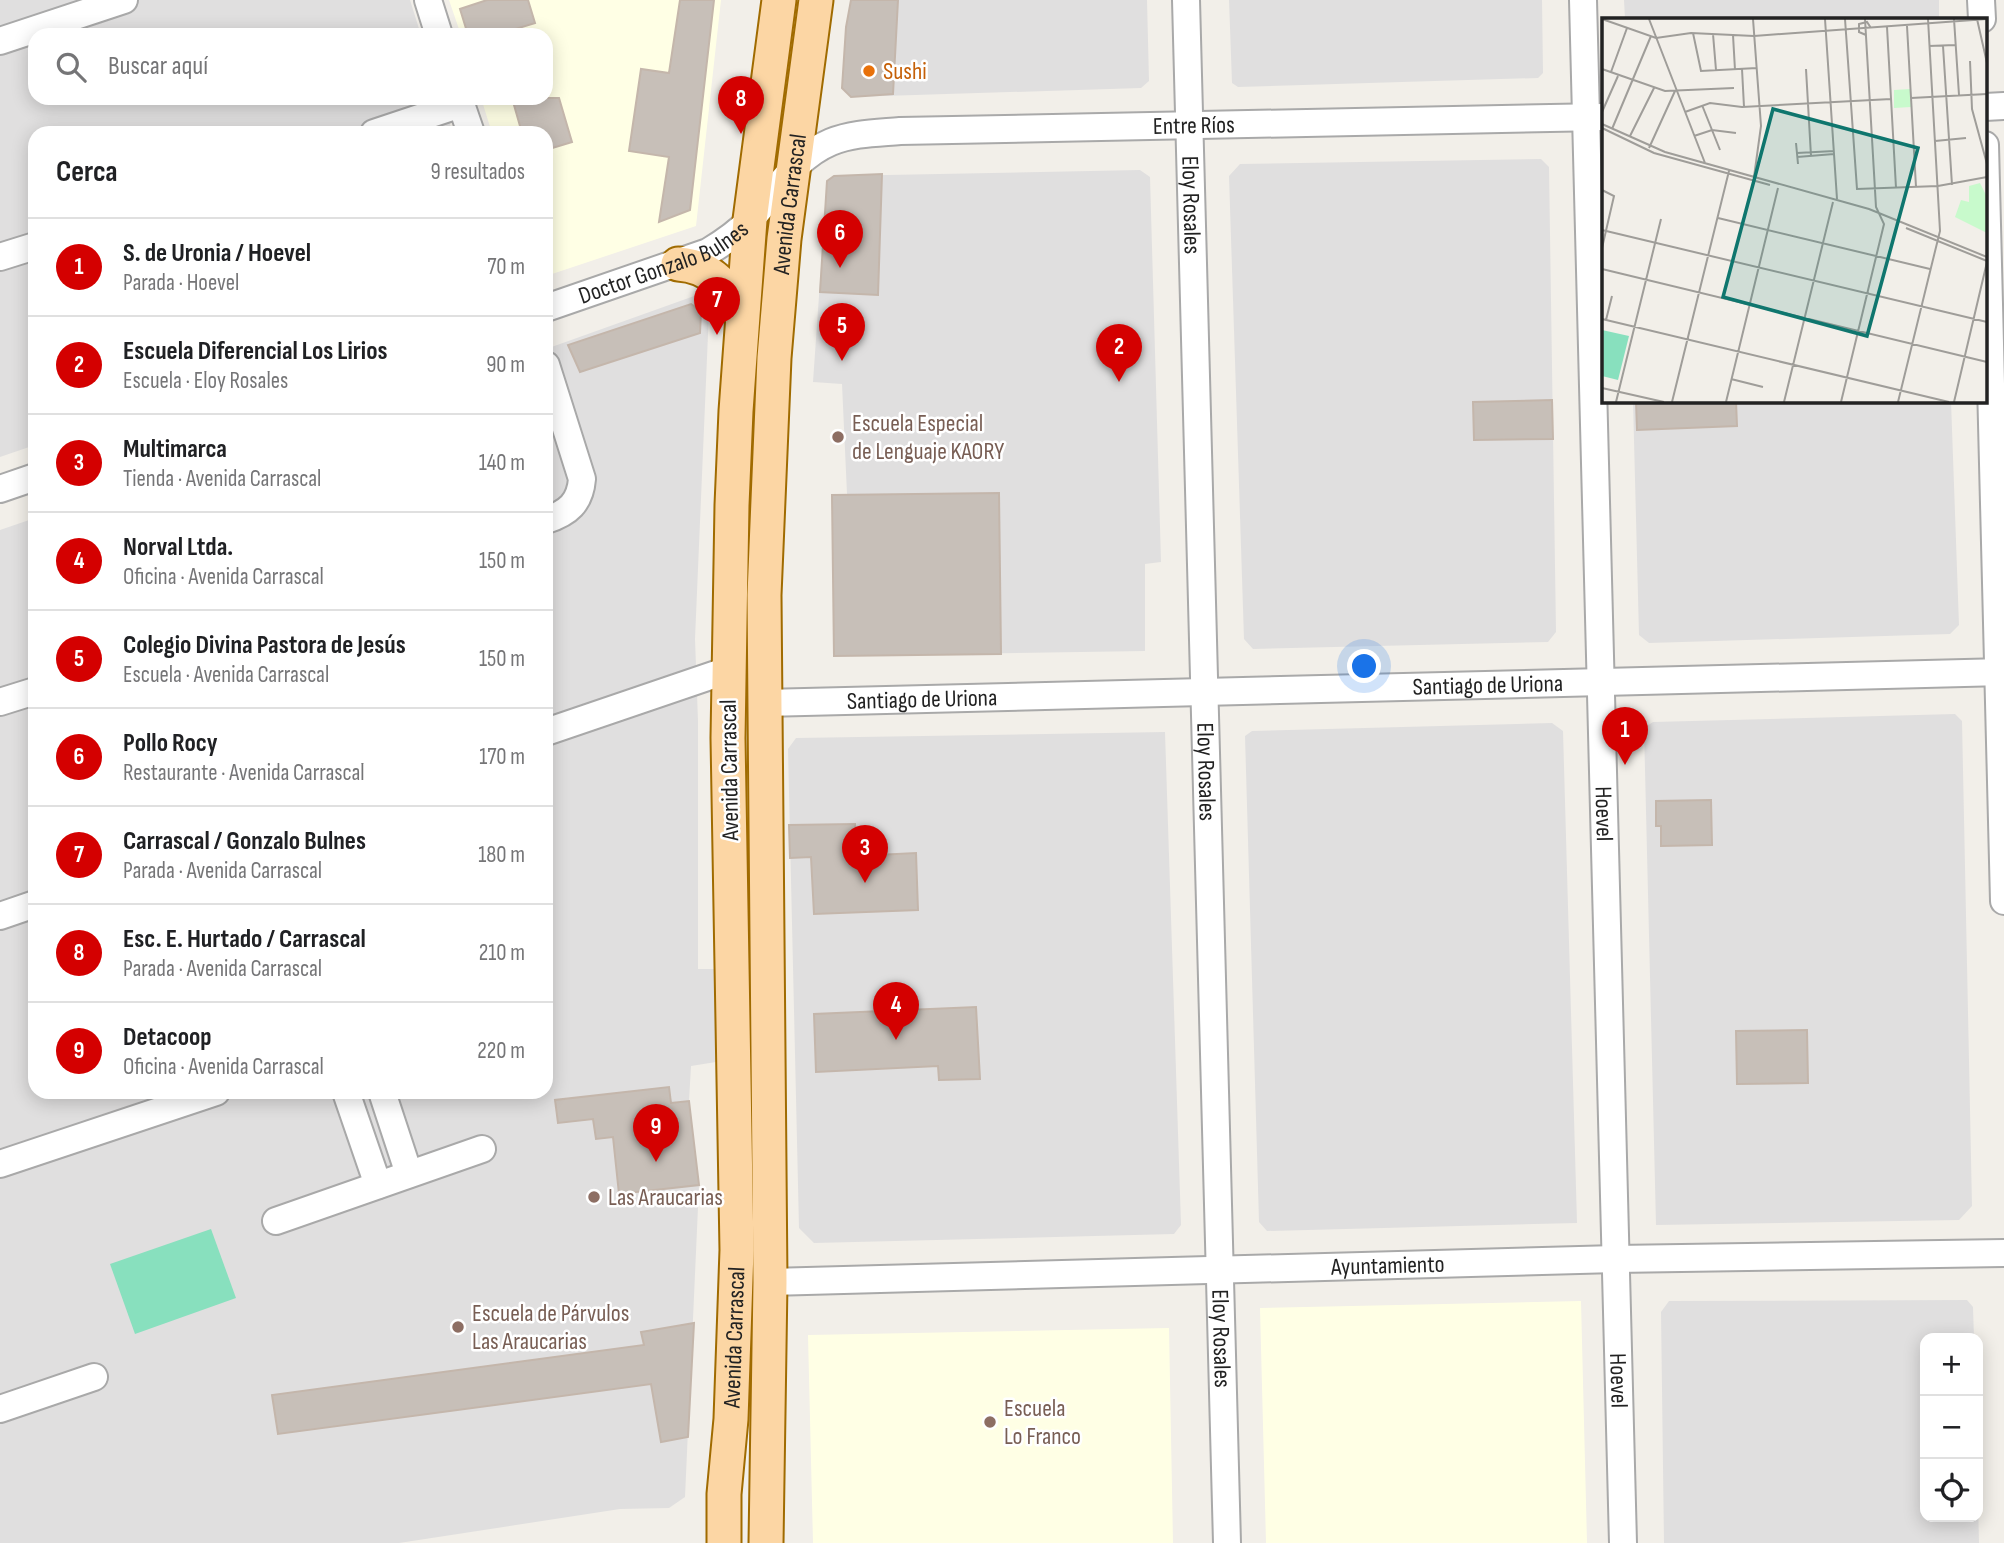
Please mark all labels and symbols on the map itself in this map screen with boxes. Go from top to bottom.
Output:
inset map [1602,18,1986,402]
place label: Sushi [883,57,927,86]
marker: Sushi [861,63,877,79]
pin: 8 [718,76,764,134]
street label: Entre Ríos [1153,110,1235,141]
street label: Avenida Carrascal [767,132,813,277]
street label: Eloy Rosales [1175,155,1207,255]
pin: 6 [817,210,863,268]
street label: Doctor Gonzalo Bulnes [575,215,754,311]
pin: 7 [694,277,740,335]
pin: 5 [819,303,865,361]
pin: 2 [1096,324,1142,382]
place label: Escuela Especial de Lenguaje KAORY [852,409,1004,466]
marker: Escuela Especial de Lenguaje KAORY [830,429,846,445]
your location [1347,649,1381,683]
street label: Santiago de Uriona [1412,669,1563,702]
street label: Santiago de Uriona [846,683,998,716]
street label: Avenida Carrascal [714,699,745,842]
pin: 1 [1602,707,1648,765]
street label: Eloy Rosales [1190,722,1222,821]
street label: Hoevel [1588,786,1619,842]
pin: 3 [842,825,888,883]
pin: 4 [873,982,919,1040]
pin: 9 [633,1104,679,1162]
place label: Las Araucarias [608,1183,723,1212]
marker: Las Araucarias [586,1189,602,1205]
street label: Ayuntamiento [1330,1250,1445,1282]
street label: Avenida Carrascal [717,1266,751,1410]
street label: Eloy Rosales [1205,1289,1237,1388]
place label: Escuela de Párvulos Las Araucarias [472,1299,629,1356]
marker: Escuela de Párvulos Las Araucarias [450,1319,466,1335]
street label: Hoevel [1603,1353,1633,1408]
place label: Escuela Lo Franco [1004,1394,1081,1451]
marker: Escuela Lo Franco [982,1414,998,1430]

